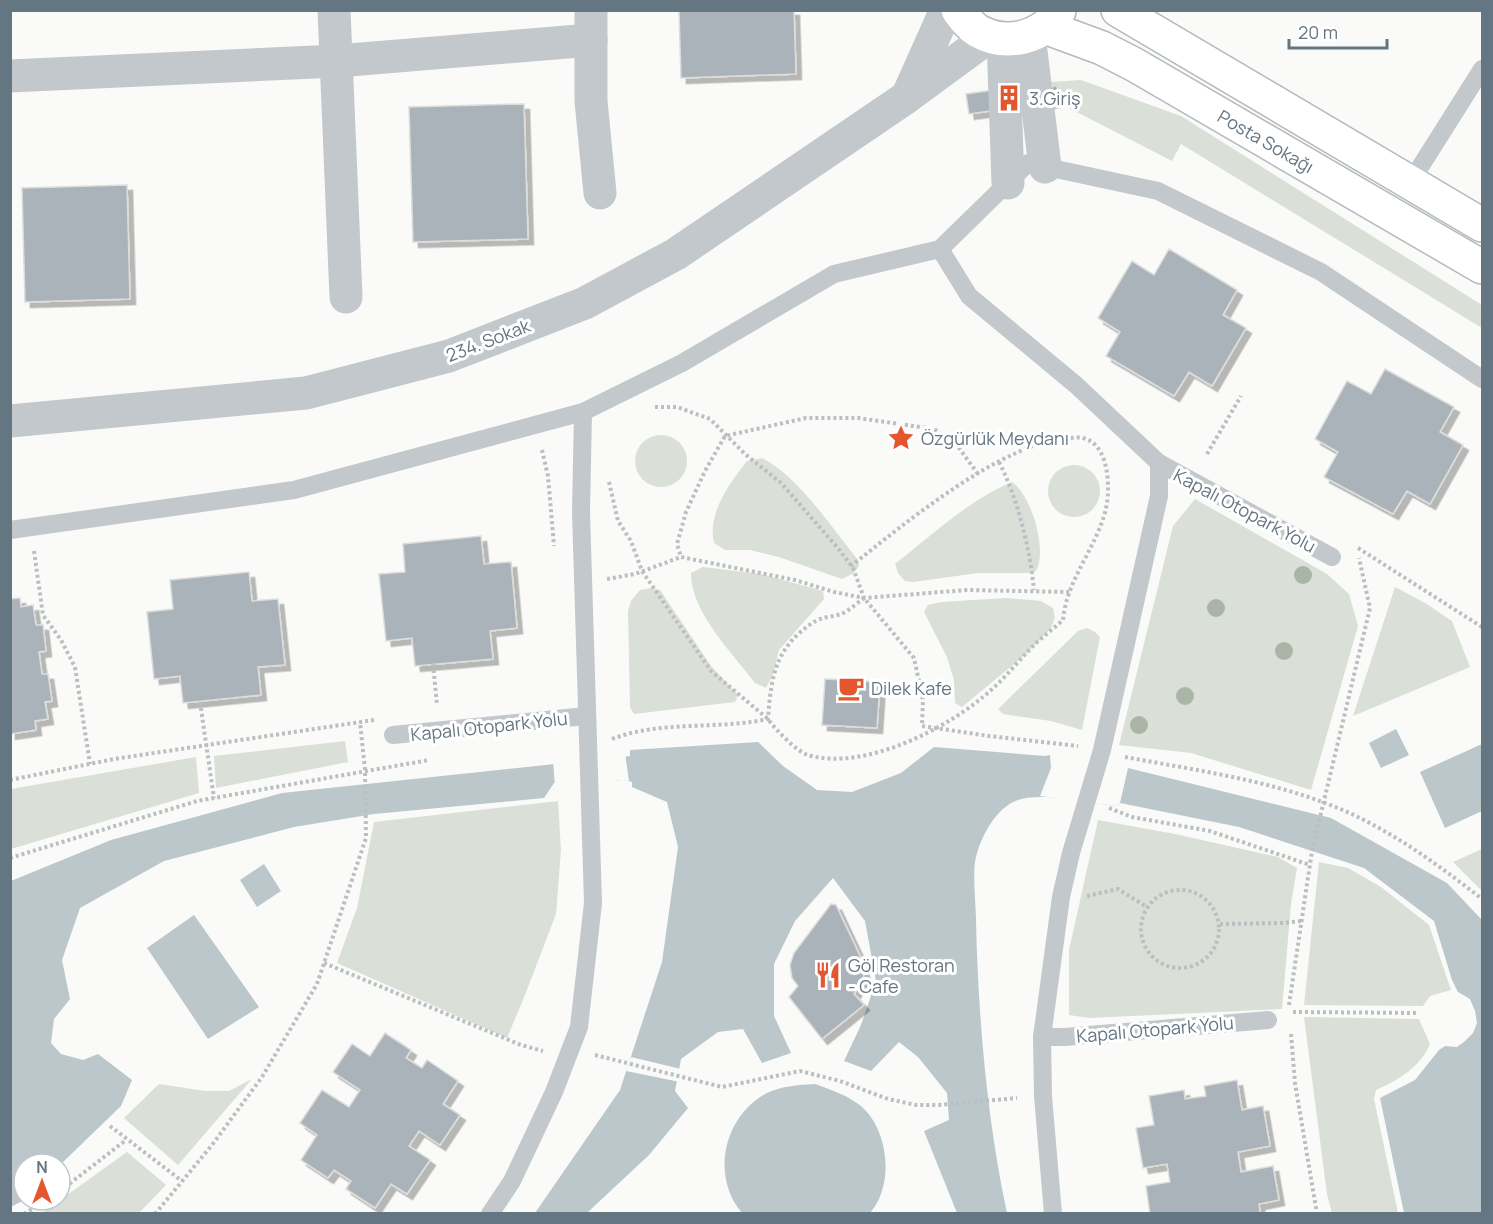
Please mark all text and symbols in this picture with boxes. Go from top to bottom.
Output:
scale bar [1289,12,1386,50]
text: 20 m [1298,20,1338,44]
building icon: 3.Giriş [994,83,1024,113]
place label: 3.Giriş [1029,86,1081,110]
street label: Posta Sokağı [1214,104,1318,178]
street label: 234. Sokak [443,313,534,367]
place icon: Özgürlük Meydanı [886,423,916,453]
place label: Özgürlük Meydanı [921,426,1069,450]
street label: Kapalı Otopark Yolu [1170,462,1320,558]
cafe icon: Dilek Kafe [836,673,866,703]
place label: Dilek Kafe [871,676,952,700]
street label: Kapalı Otopark Yolu [409,706,569,746]
place label: Göl Restoran - Cafe [848,953,955,998]
restaurant icon: Göl Restoran - Cafe [813,960,843,990]
street label: Kapalı Otopark Yolu [1075,1010,1235,1048]
north arrow [12,1152,72,1212]
text: N [36,1156,48,1178]

